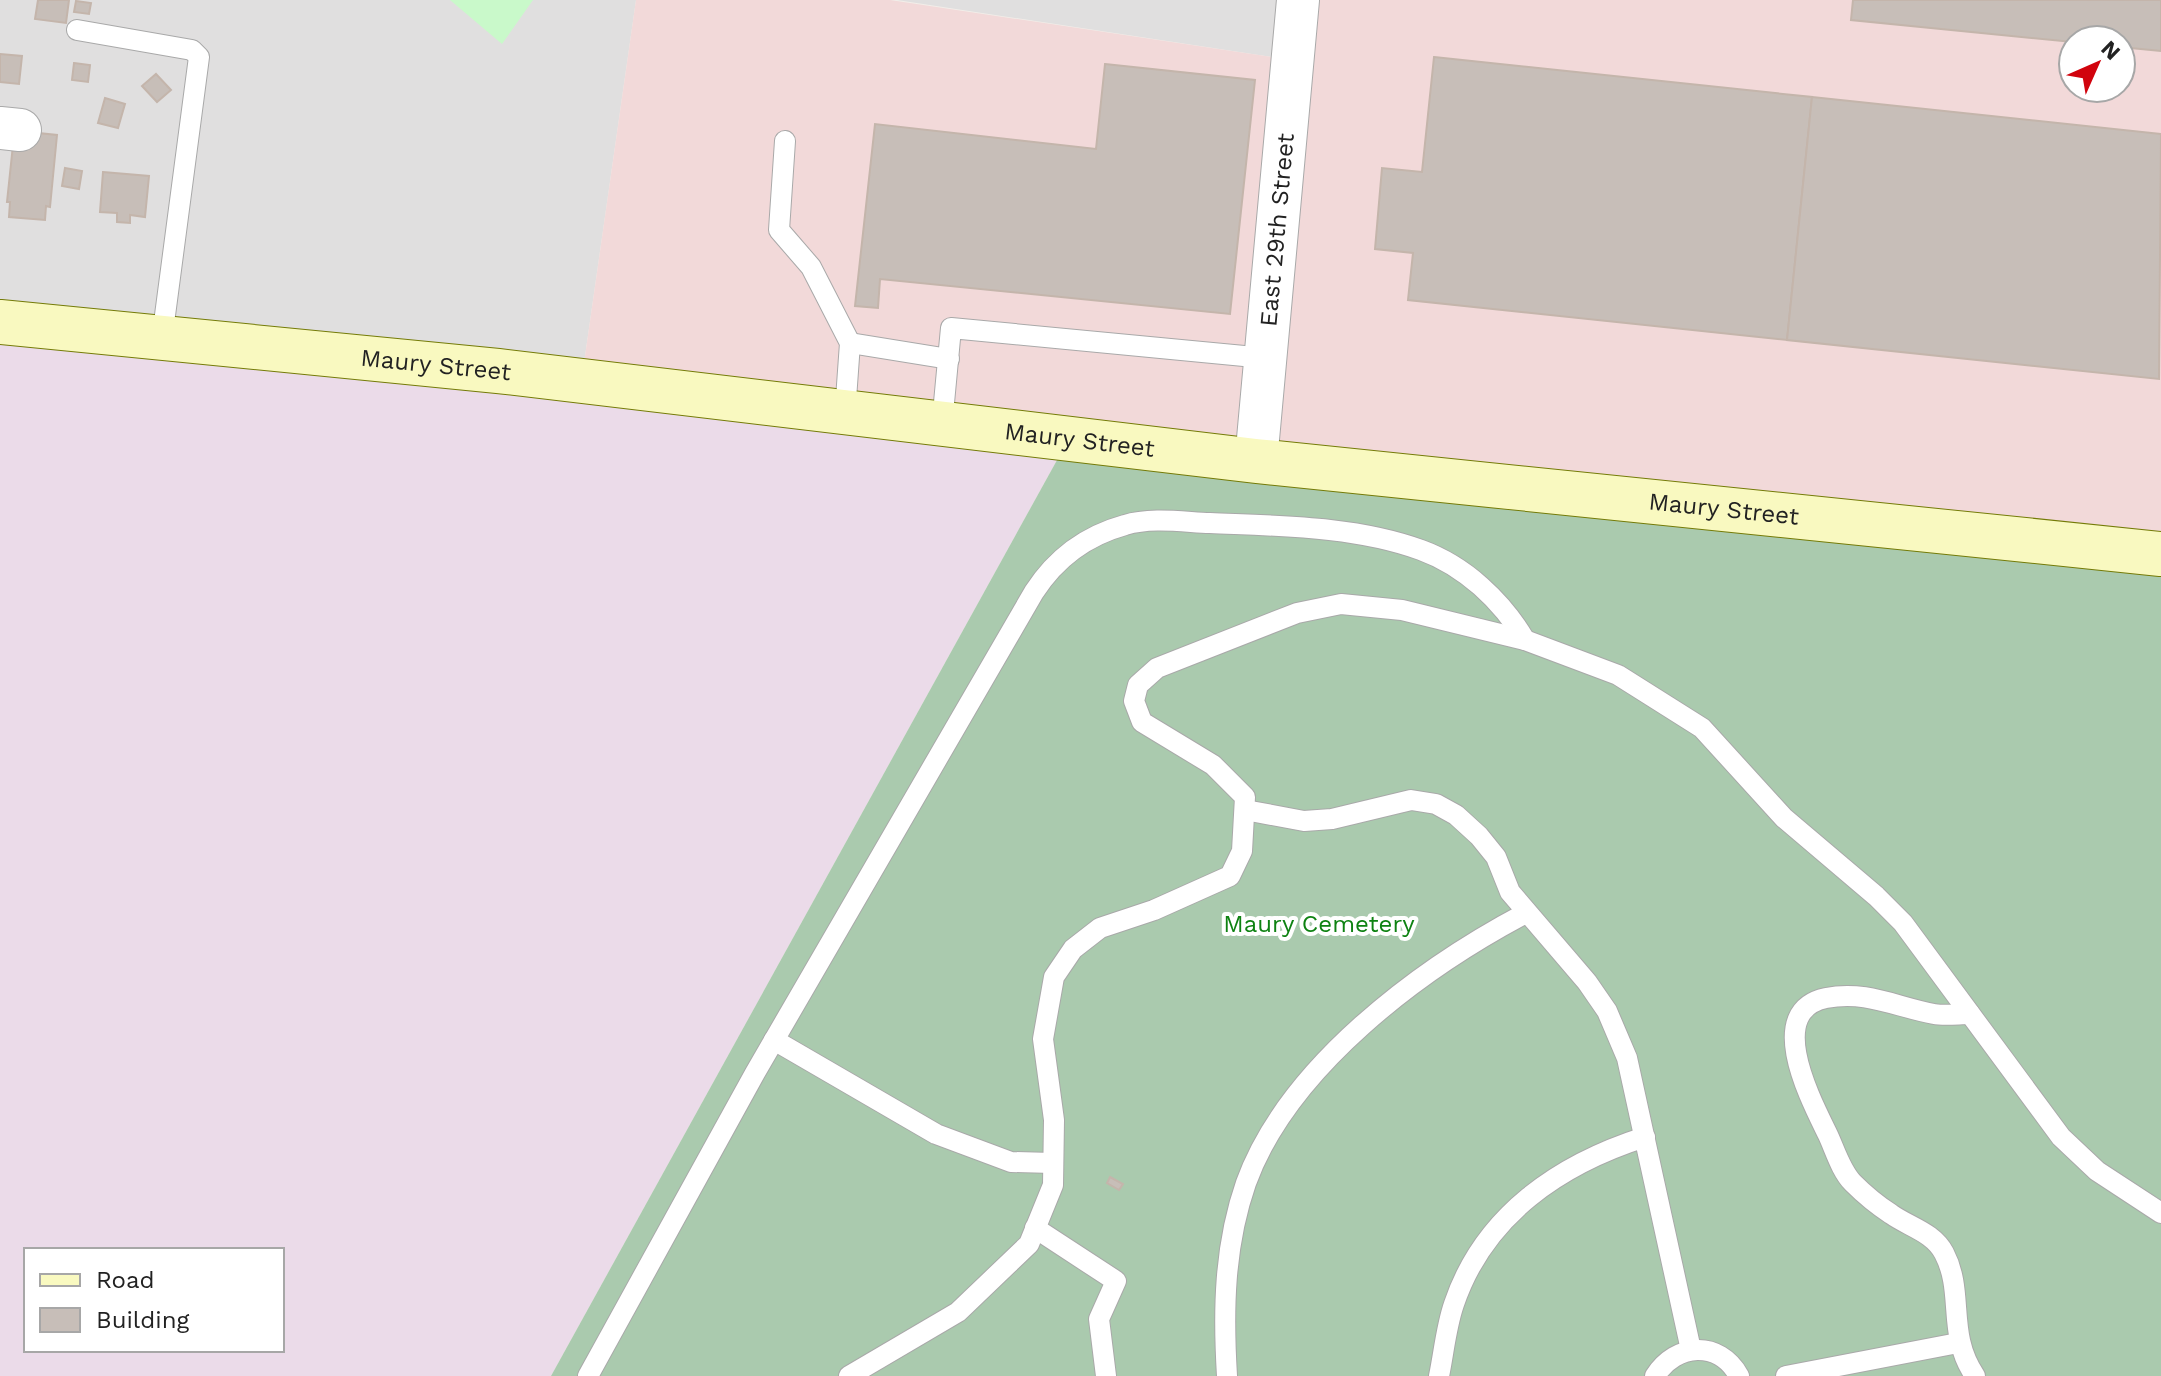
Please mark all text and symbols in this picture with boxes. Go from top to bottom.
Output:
north arrow [2057,24,2137,104]
text: N [2096,36,2125,65]
street label: East 29th Street [1254,132,1300,328]
street label: Maury Street [359,344,513,386]
street label: Maury Street [1003,417,1156,463]
street label: Maury Street [1647,487,1800,531]
park label: Maury Cemetery [1223,910,1415,938]
legend [24,1248,284,1352]
text: Road [96,1266,155,1294]
text: Building [96,1306,189,1334]

